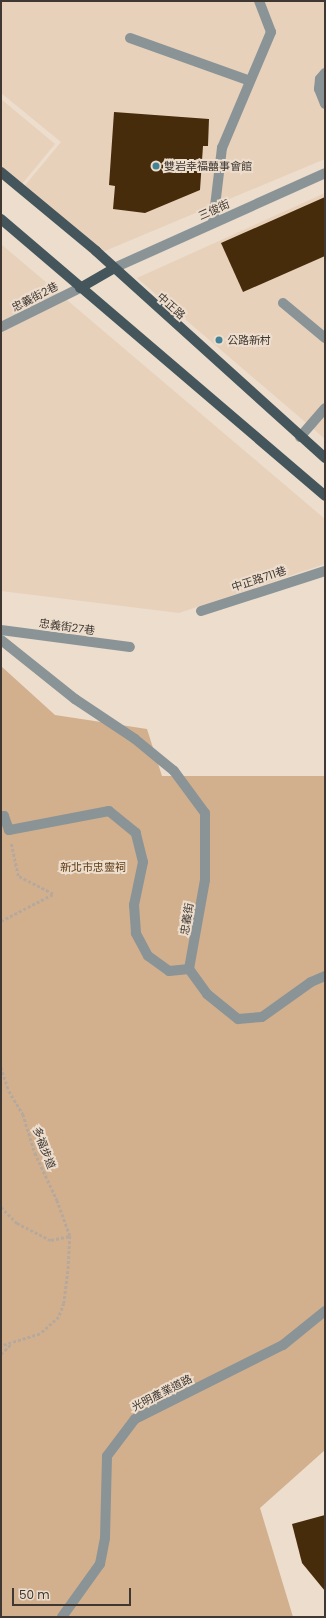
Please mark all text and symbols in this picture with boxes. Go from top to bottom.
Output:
place label: 雙岩幸福囍事會館 [164,159,252,173]
marker: 雙岩幸福囍事會館 [151,161,161,171]
street label: 三俊街 [196,197,232,223]
street label: 忠義街2巷 [10,280,60,314]
street label: 中正路 [154,290,188,322]
place label: 公路新村 [227,333,271,347]
marker: 公路新村 [214,335,224,345]
street label: 中正路711巷 [230,564,288,594]
street label: 忠義街27巷 [38,617,96,637]
park label: 新北市忠靈祠 [60,860,126,874]
street label: 忠義街 [178,902,196,936]
street label: 多福步道 [30,1125,58,1171]
street label: 光明產業道路 [130,1372,194,1414]
scale bar [14,1580,133,1606]
text: 50 m [19,1586,50,1603]

